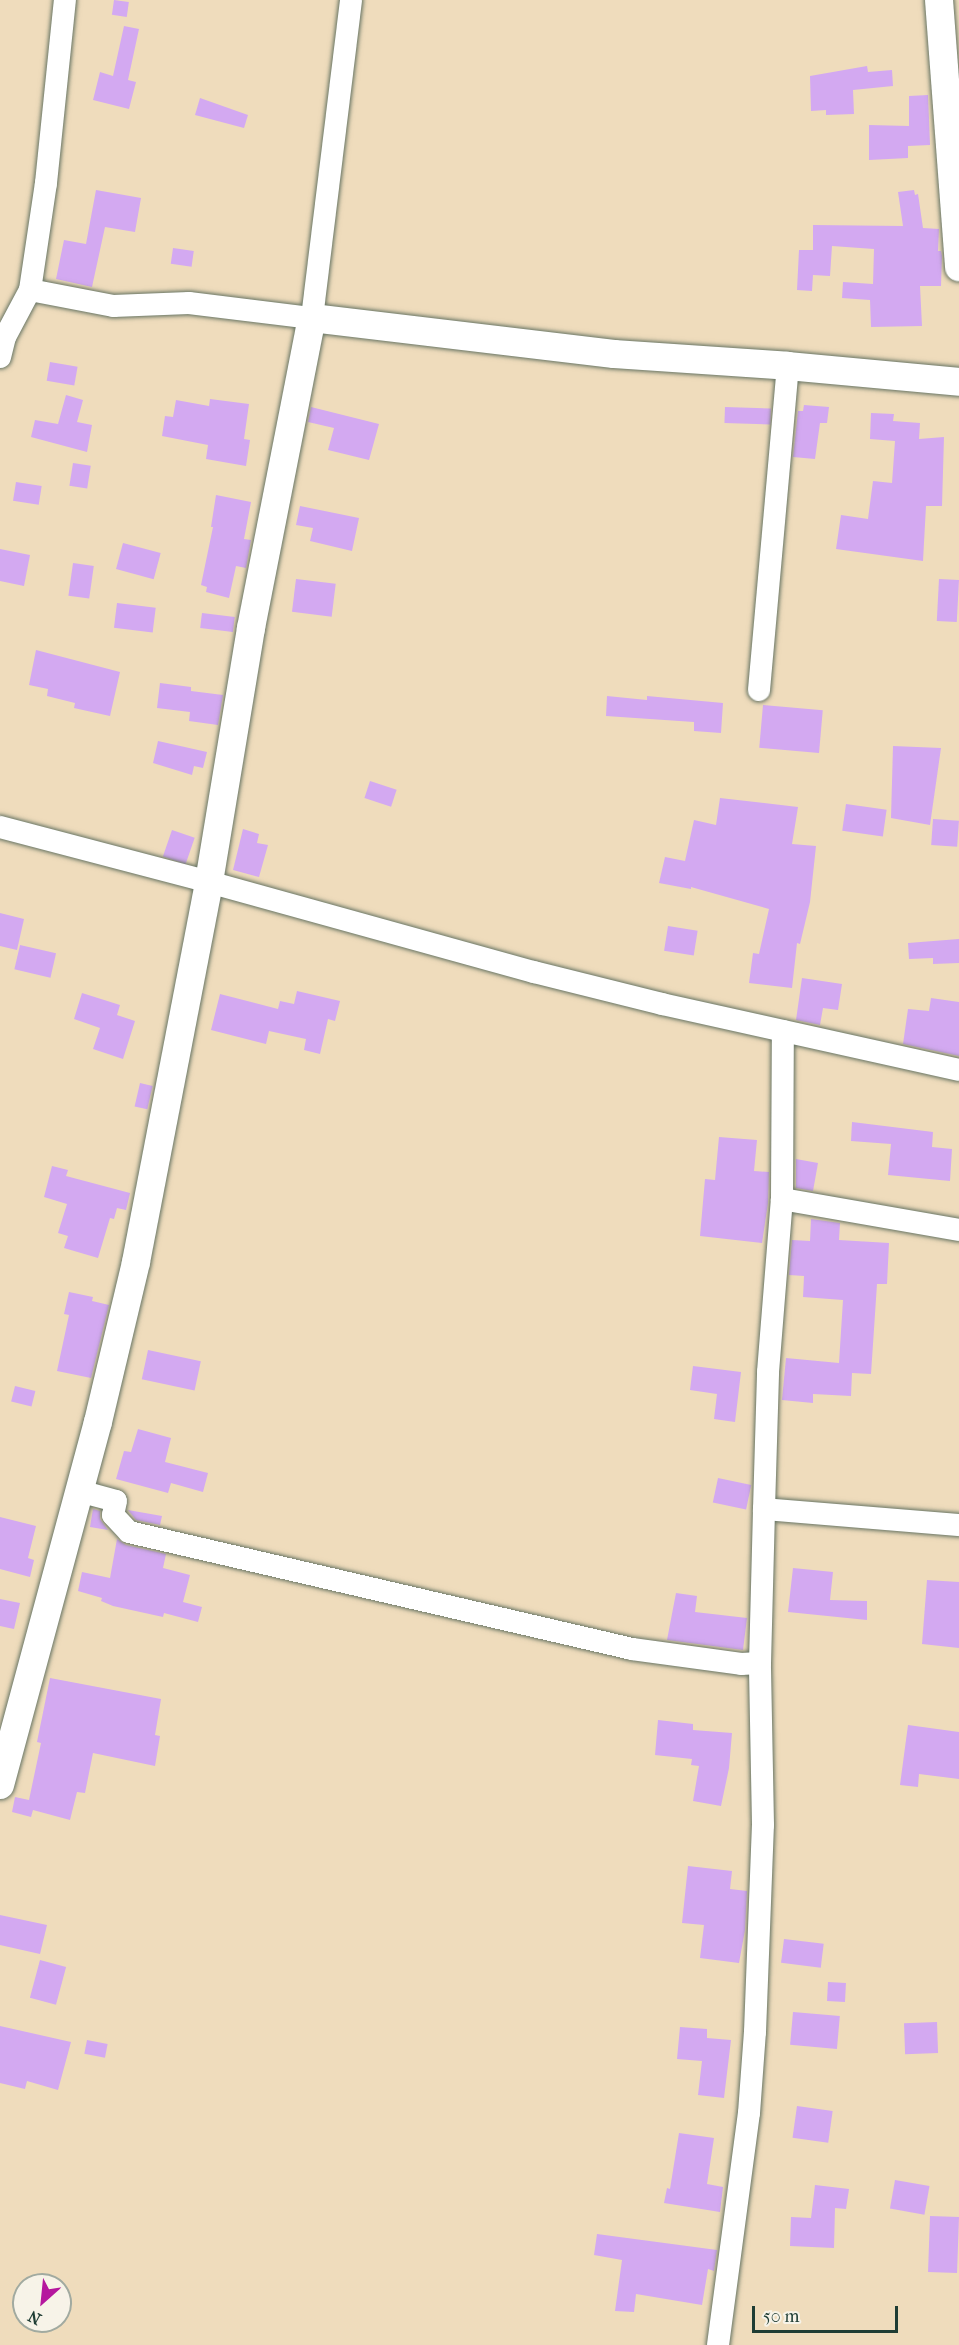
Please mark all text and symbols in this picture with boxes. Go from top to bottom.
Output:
north arrow [12,2273,72,2333]
scale bar [755,2294,900,2332]
text: N [25,2306,44,2329]
text: 50 m [763,2306,799,2327]

